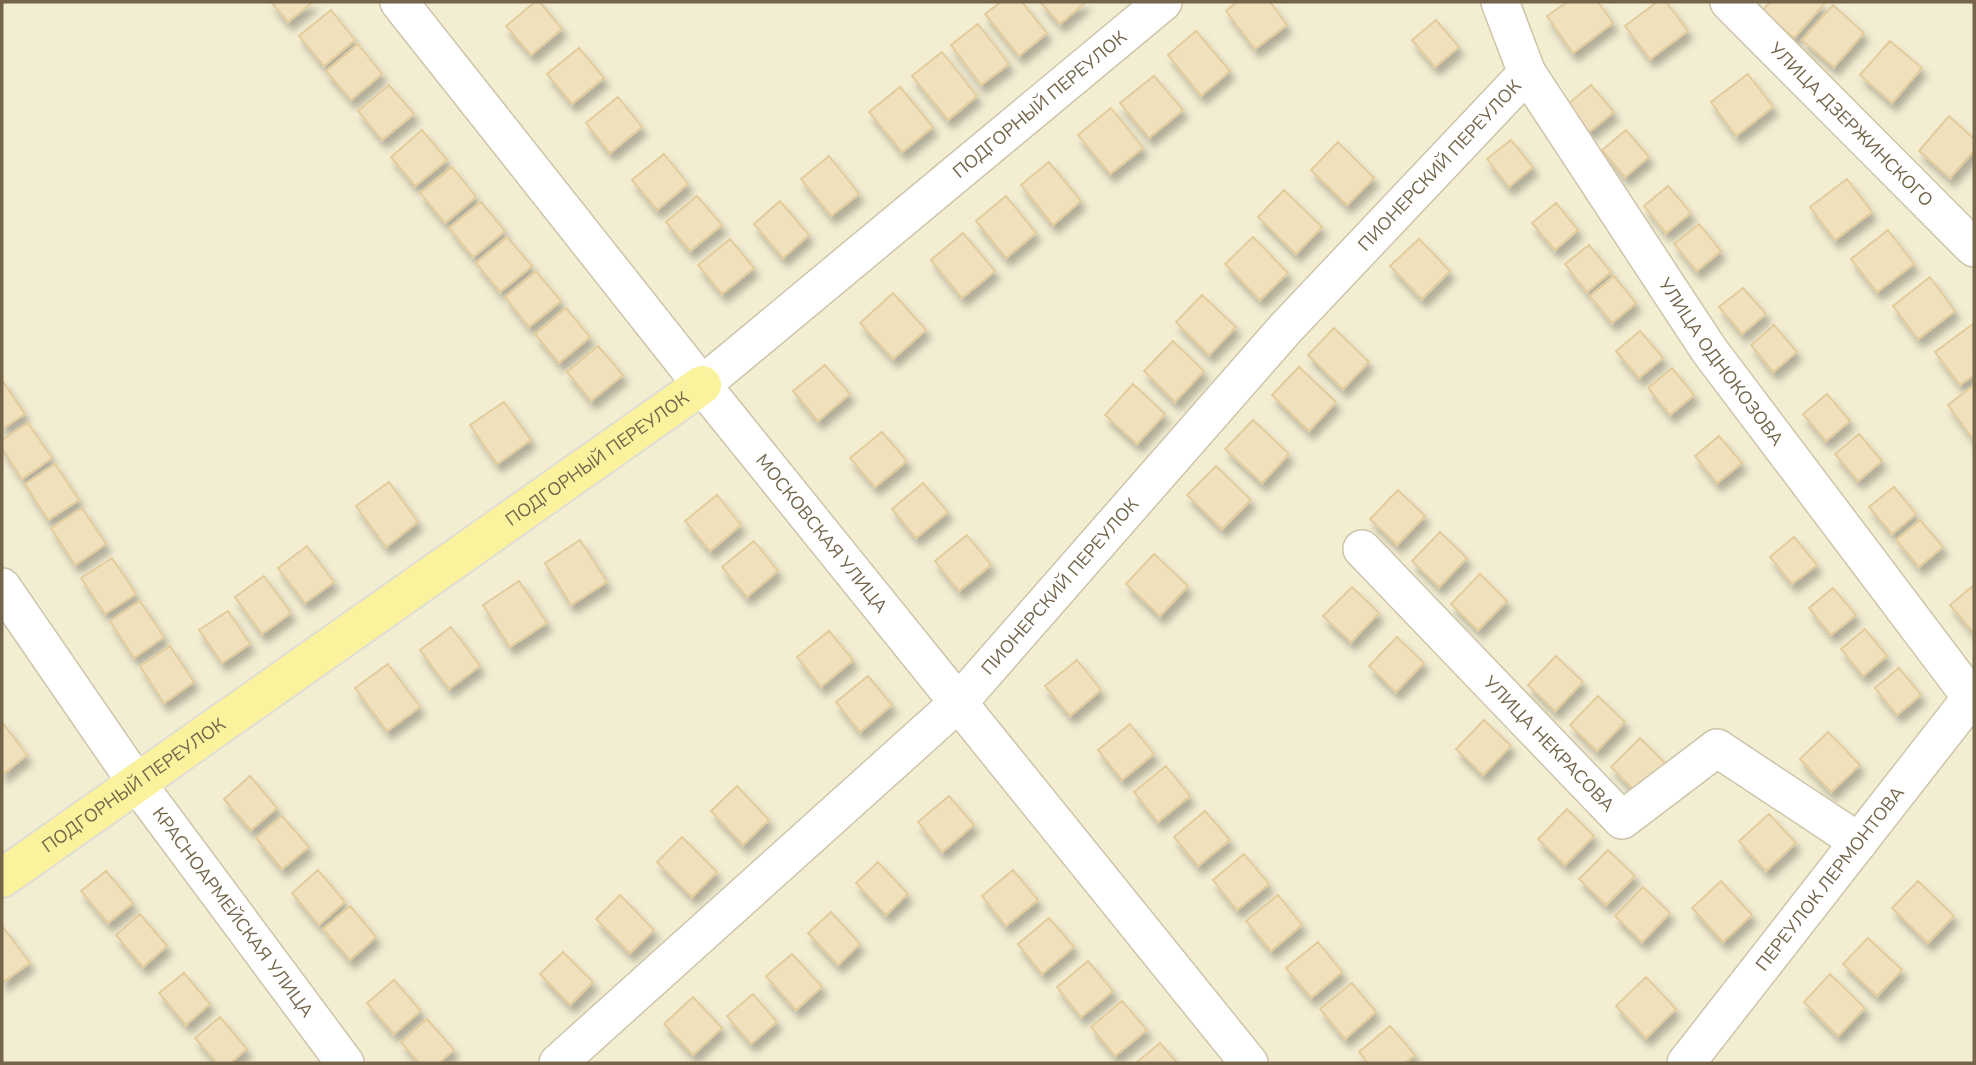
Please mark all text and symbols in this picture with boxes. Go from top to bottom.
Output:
street label: ПОДГОРНЫЙ ПЕРЕУЛОК [948,25,1132,184]
street label: УЛИЦА ДЗЕРЖИНСКОГО [1763,36,1938,212]
street label: ПИОНЕРСКИЙ ПЕРЕУЛОК [1353,74,1527,256]
street label: УЛИЦА ОДНОКОЗОВА [1652,272,1789,451]
street label: ПОДГОРНЫЙ ПЕРЕУЛОК [501,386,694,532]
street label: МОСКОВСКАЯ УЛИЦА [750,449,893,618]
street label: ПИОНЕРСКИЙ ПЕРЕУЛОК [976,493,1144,680]
street label: УЛИЦА НЕКРАСОВА [1477,670,1620,817]
street label: ПОДГОРНЫЙ ПЕРЕУЛОК [37,712,231,858]
street label: ПЕРЕУЛОК ЛЕРМОНТОВА [1750,781,1910,976]
street label: КРАСНОАРМЕЙСКАЯ УЛИЦА [147,802,319,1022]

